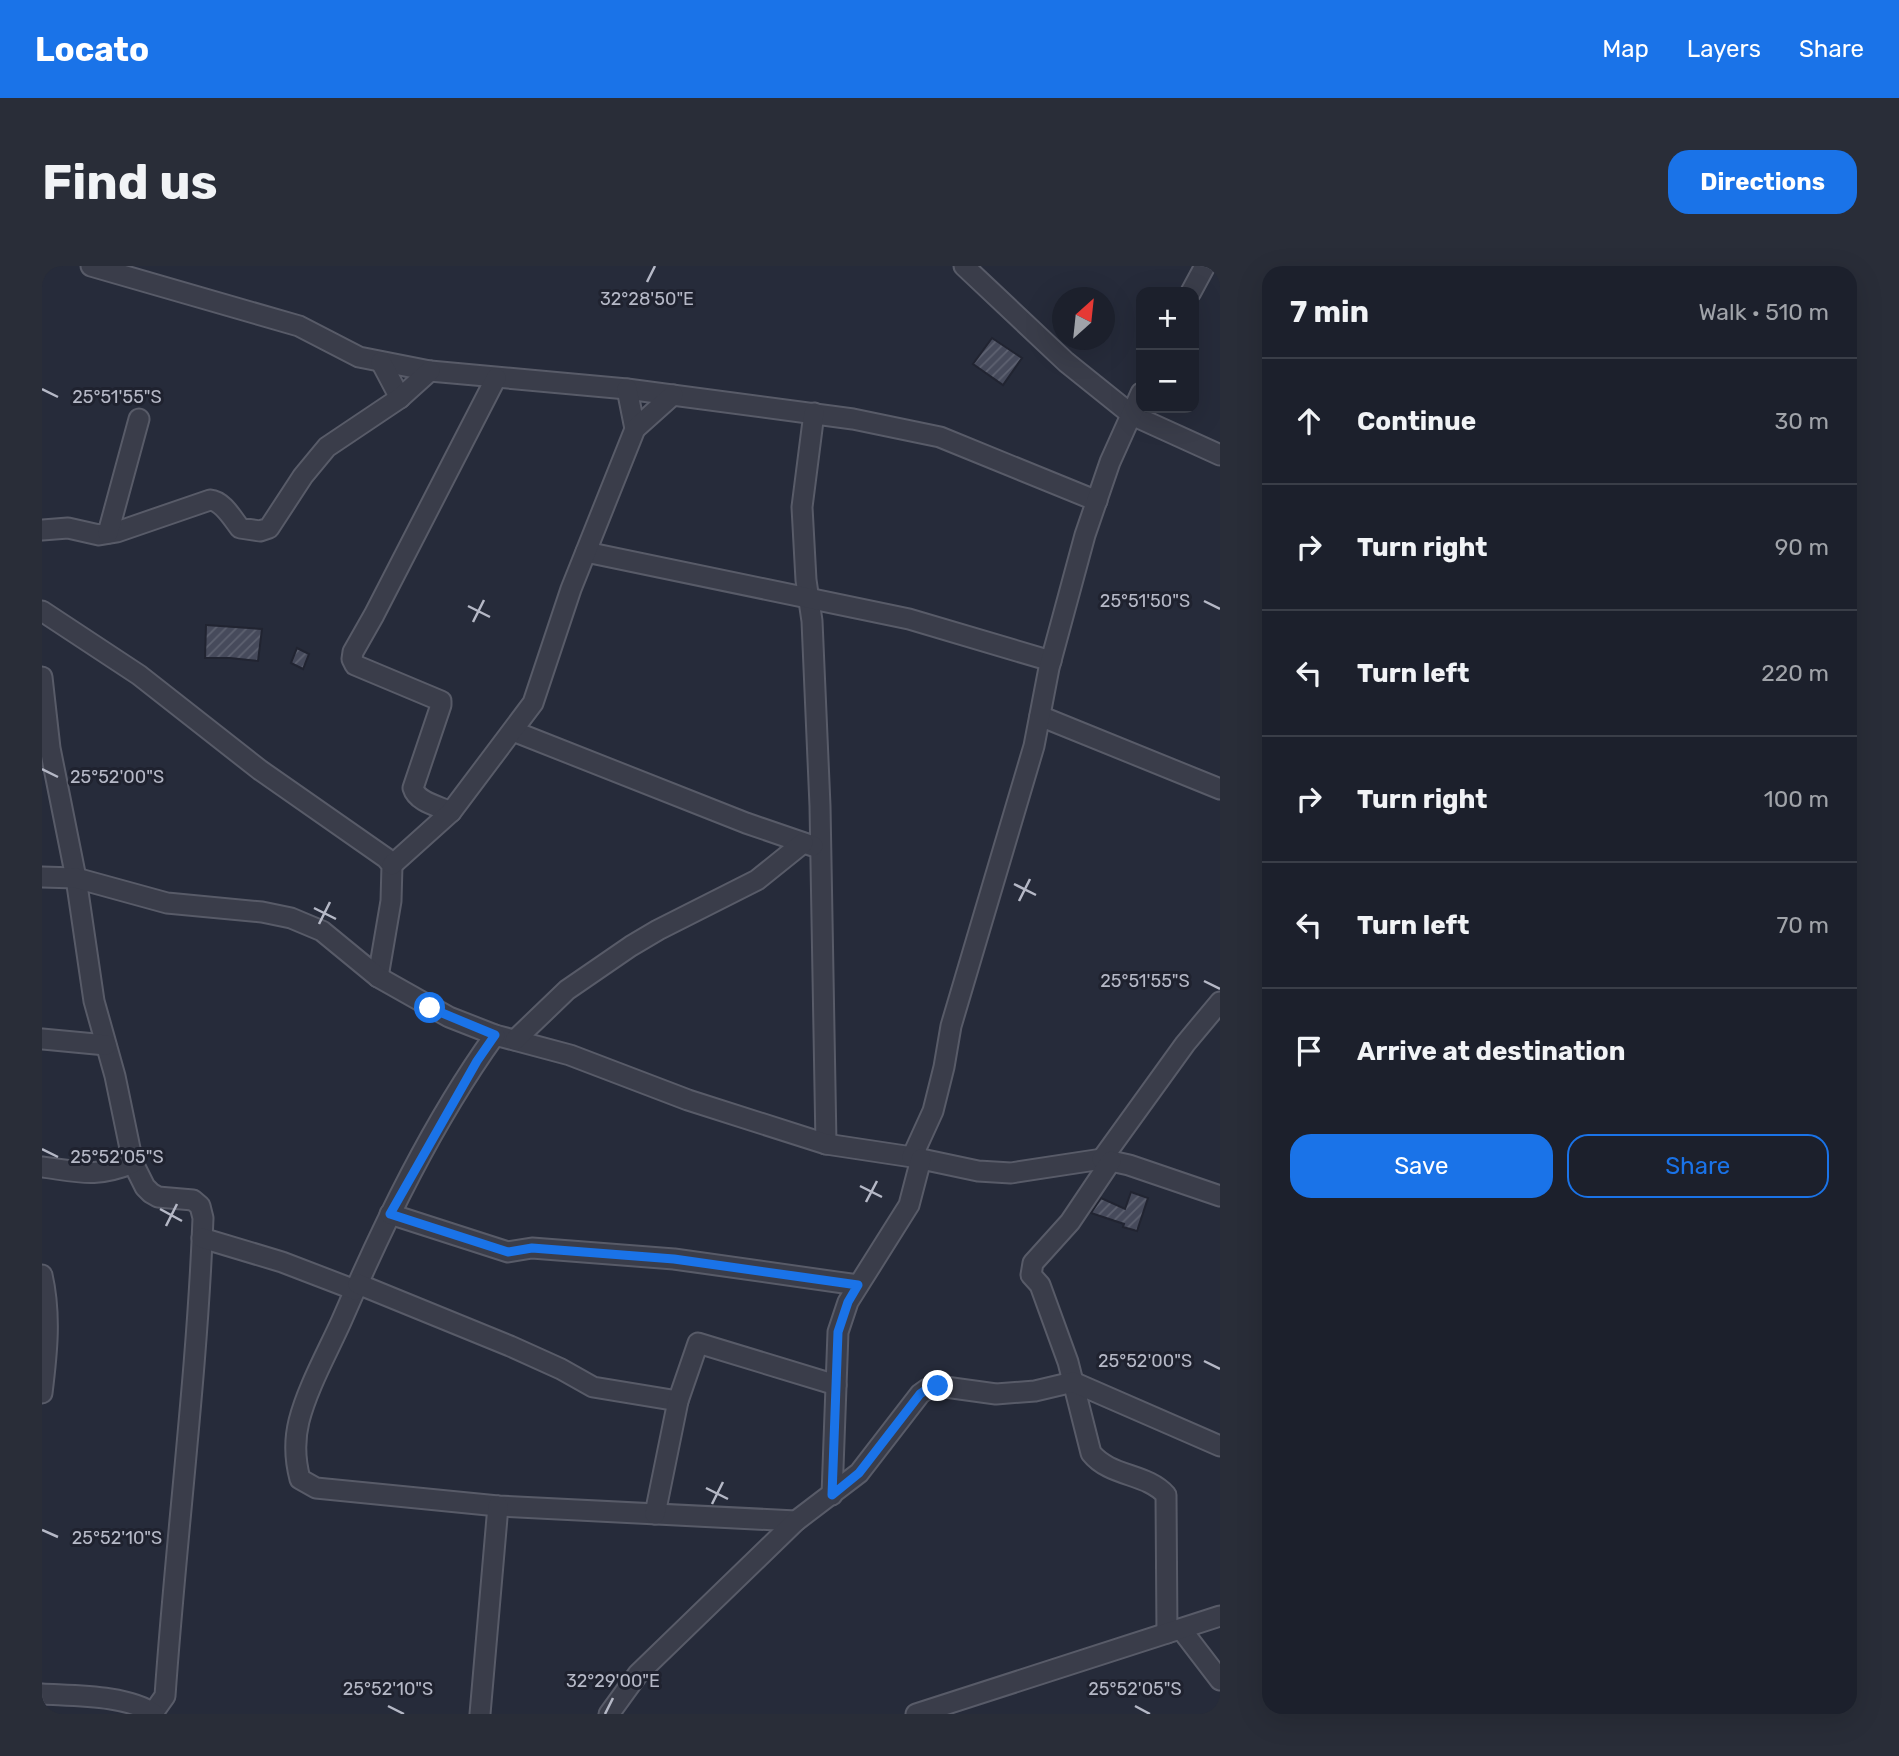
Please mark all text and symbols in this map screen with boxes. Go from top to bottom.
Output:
text: Locato [35,30,149,69]
text: Map [1602,35,1649,63]
text: Layers [1687,35,1761,63]
text: Share [1799,35,1864,63]
button: Directions [1668,150,1857,214]
text: Find us [42,153,218,211]
north arrow [1052,287,1115,350]
map controls [1136,287,1199,413]
button: + [1136,287,1199,350]
text: 32°28'50"E [600,288,694,310]
text: 7 min [1290,294,1369,330]
text: Walk · 510 m [1698,298,1829,326]
button: − [1136,350,1199,413]
text: 25°51'55"S [72,386,162,408]
icon: ahead [1290,402,1328,440]
text: Continue [1357,406,1476,437]
text: 30 m [1774,407,1829,435]
icon: right [1290,528,1328,566]
text: Turn right [1357,532,1487,563]
text: 90 m [1775,533,1829,561]
text: 25°51'50"S [1100,590,1190,612]
icon: left [1290,654,1328,692]
text: Turn left [1357,658,1469,689]
text: 220 m [1761,659,1829,687]
text: 25°52'00"S [70,766,164,788]
icon: right [1290,780,1328,818]
text: Turn right [1357,784,1487,815]
text: 100 m [1764,785,1829,813]
icon: left [1290,906,1328,944]
text: Turn left [1357,910,1469,941]
text: 70 m [1777,911,1829,939]
text: 25°51'55"S [1100,970,1190,992]
route start [414,992,445,1023]
icon: arrive [1290,1032,1328,1070]
text: Arrive at destination [1357,1036,1625,1067]
button: Save [1290,1134,1553,1198]
button: Share [1567,1134,1829,1198]
text: 25°52'05"S [70,1146,164,1168]
text: 25°52'00"S [1098,1350,1192,1372]
route end [922,1370,953,1401]
text: 25°52'10"S [72,1527,162,1549]
text: 32°29'00"E [566,1670,660,1692]
text: 25°52'10"S [343,1678,433,1700]
text: 25°52'05"S [1088,1678,1182,1700]

